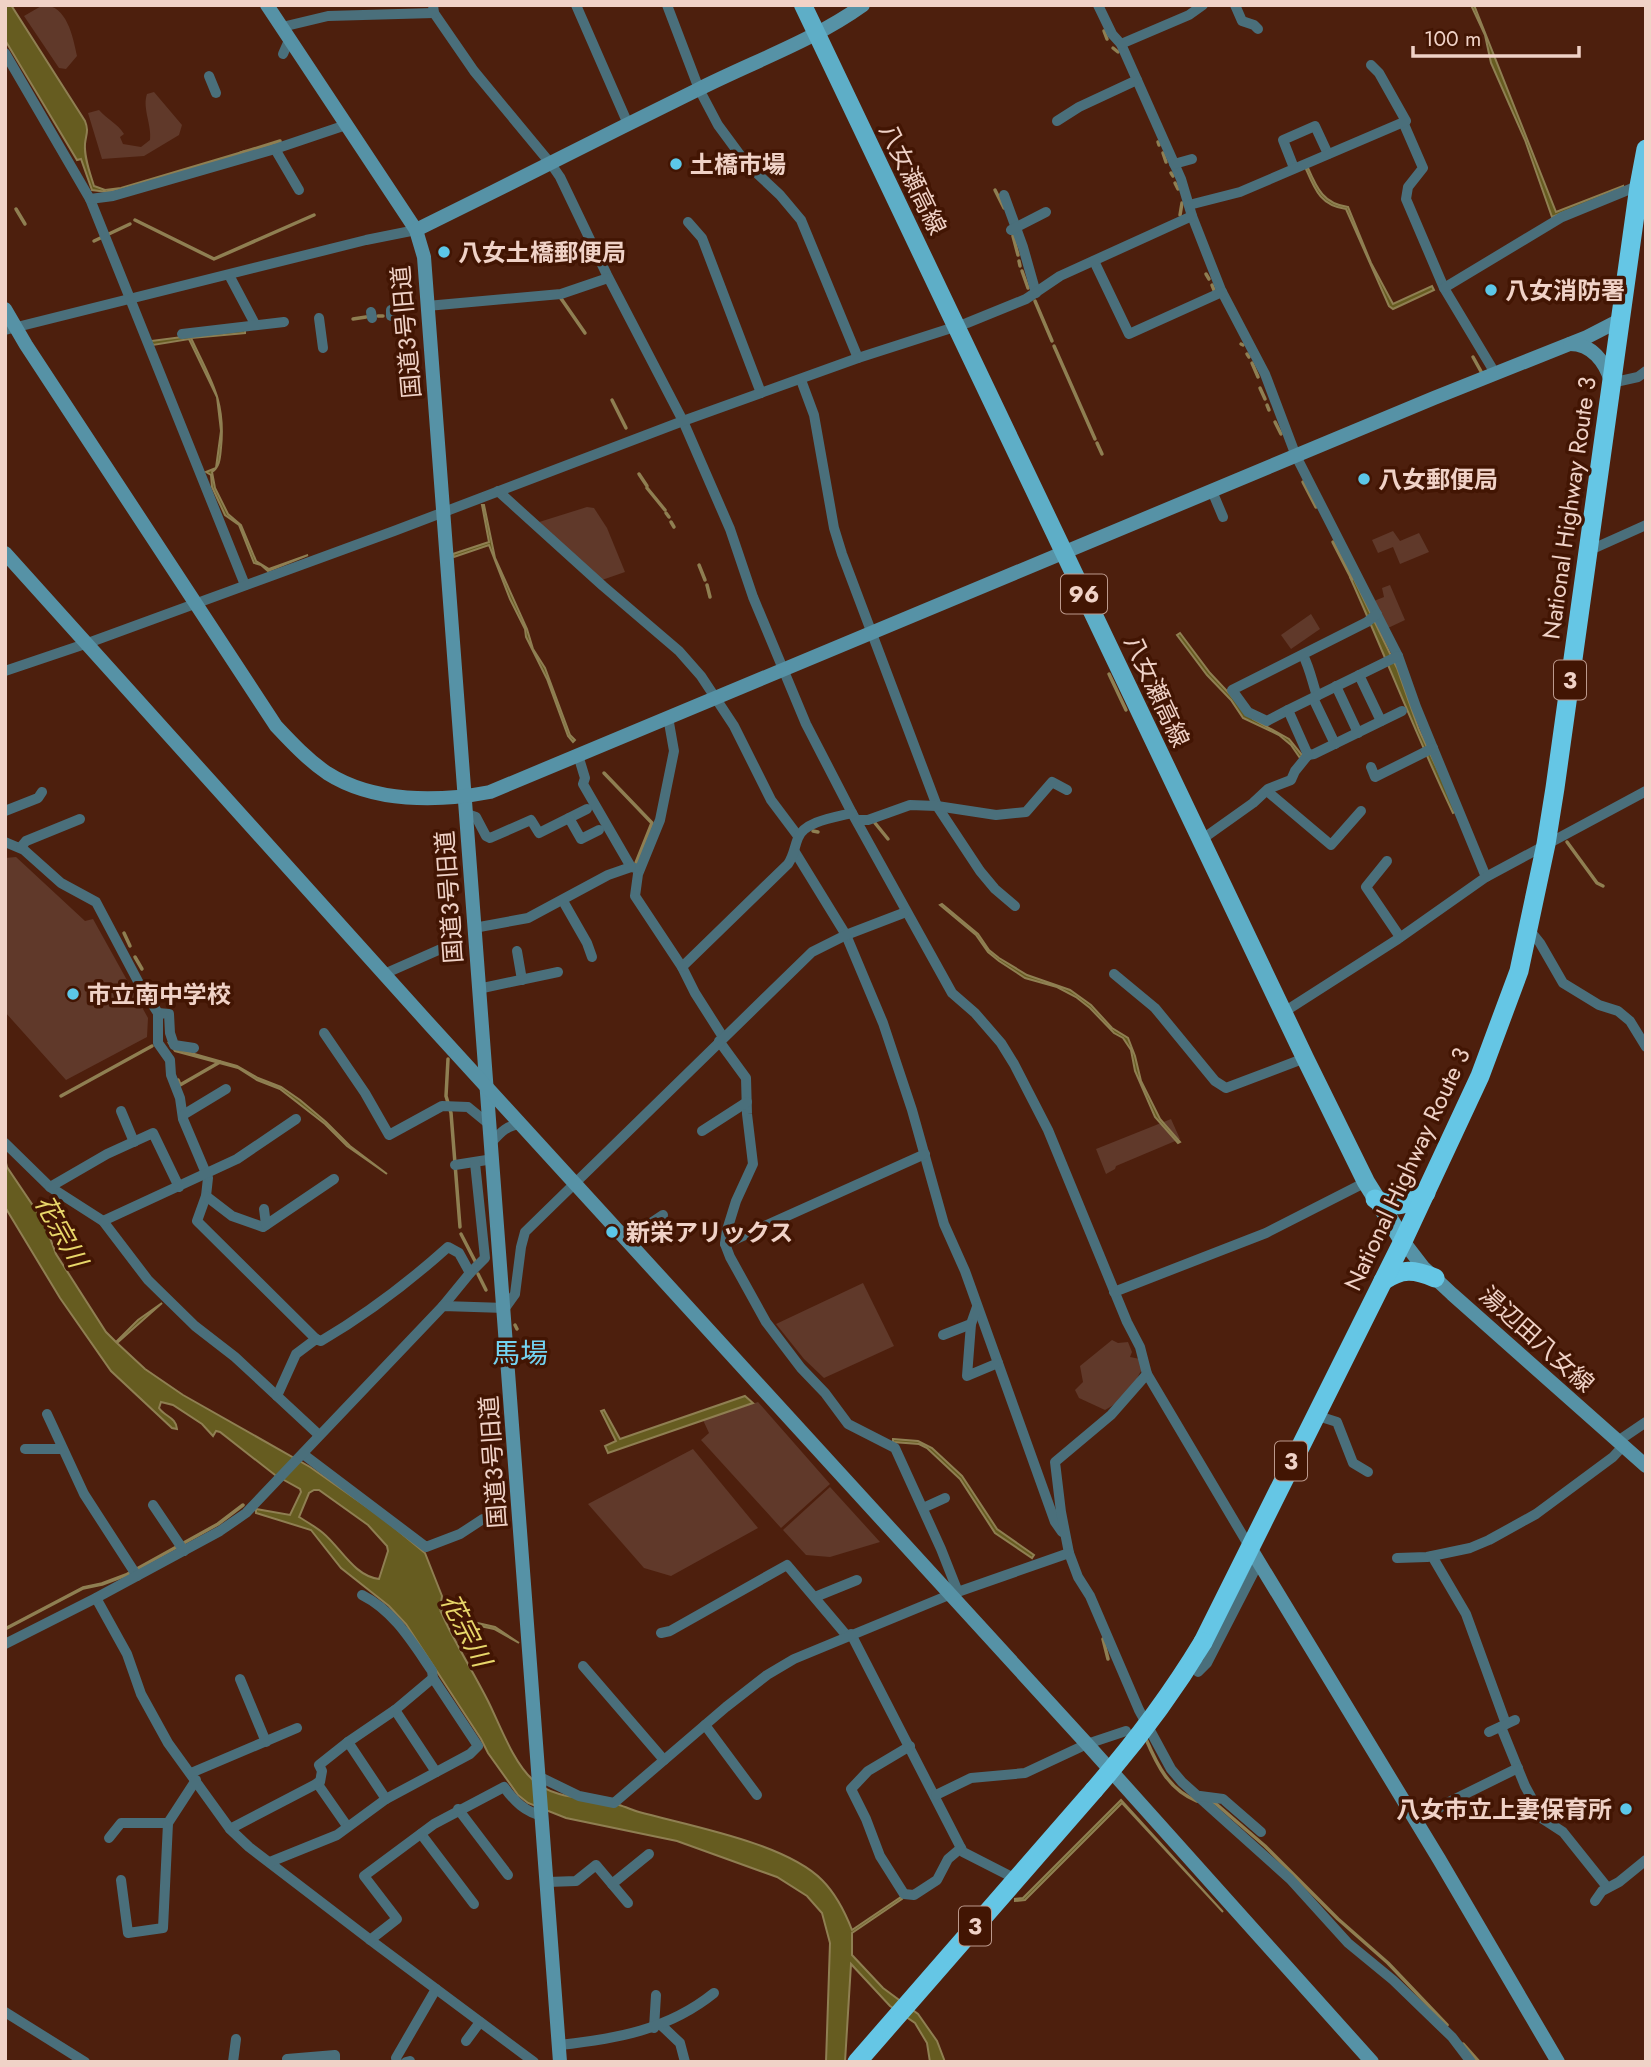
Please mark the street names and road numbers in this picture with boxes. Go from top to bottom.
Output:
street label: 八女瀬高線 [871,117,955,241]
street label: 国道3号旧道 [383,264,429,400]
street label: National Highway Route 3 [1533,374,1605,642]
road number: 96 [1061,574,1107,614]
street label: 八女瀬高線 [1116,629,1198,753]
road number: 3 [1554,660,1586,700]
street label: 国道3号旧道 [427,829,471,965]
street label: National Highway Route 3 [1335,1042,1479,1296]
street label: 湯辺田八女線 [1472,1278,1602,1400]
street label: 国道3号旧道 [471,1394,515,1530]
road number: 3 [1275,1442,1307,1480]
road number: 3 [959,1907,991,1946]

